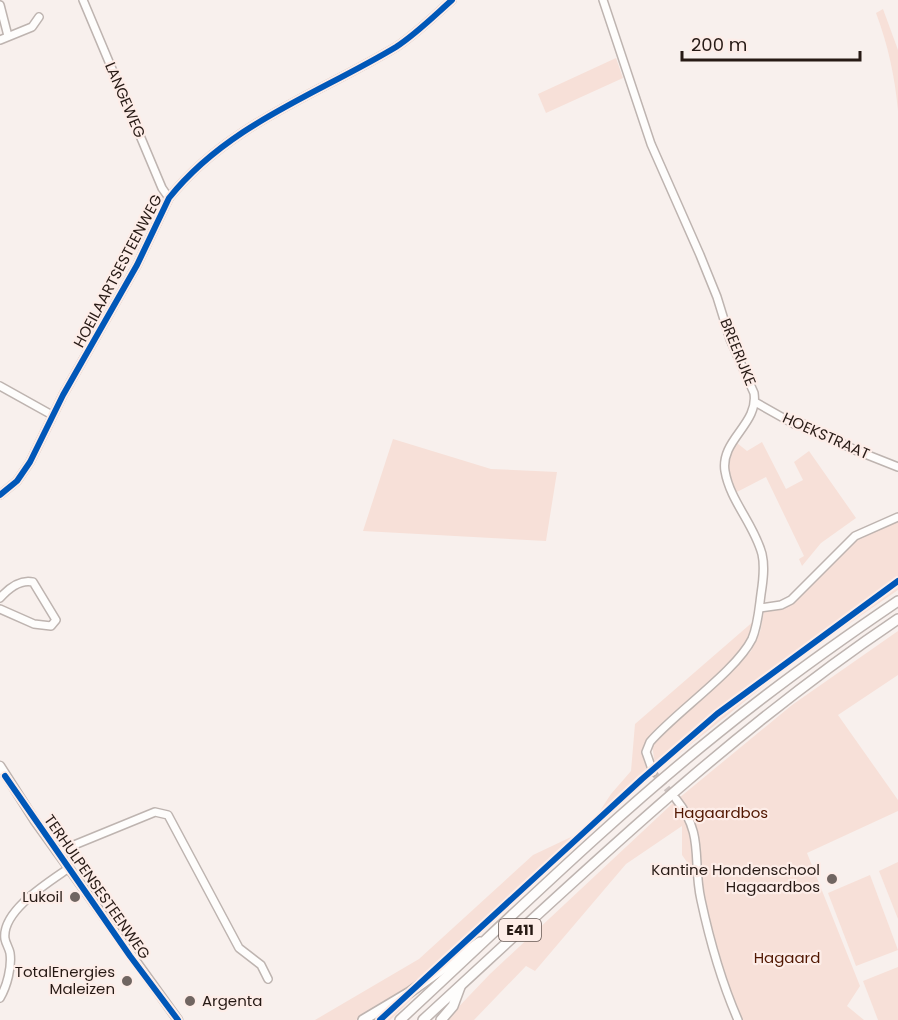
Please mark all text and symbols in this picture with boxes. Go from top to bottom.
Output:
scale bar [682,24,860,62]
text: 200 m [691,32,747,57]
street label: LANGEWEG [100,59,151,141]
street label: HOEILAARTSESTEENWEG [68,190,167,351]
street label: BREERIJKE [715,315,762,389]
street label: HOEKSTRAAT [779,407,873,464]
park label: Hagaardbos [674,802,768,823]
street label: TERHULPENSESTEENWEG [39,810,156,964]
place label: Kantine Hondenschool Hagaardbos [651,859,820,897]
marker: Kantine Hondenschool Hagaardbos [825,872,839,886]
place label: Lukoil [22,886,63,907]
marker: Lukoil [68,890,82,904]
road number: E411 [499,919,541,941]
park label: Hagaard [754,947,820,968]
place label: TotalEnergies Maleizen [15,961,115,999]
marker: TotalEnergies Maleizen [120,974,134,988]
place label: Argenta [202,990,262,1011]
marker: Argenta [183,994,197,1008]

